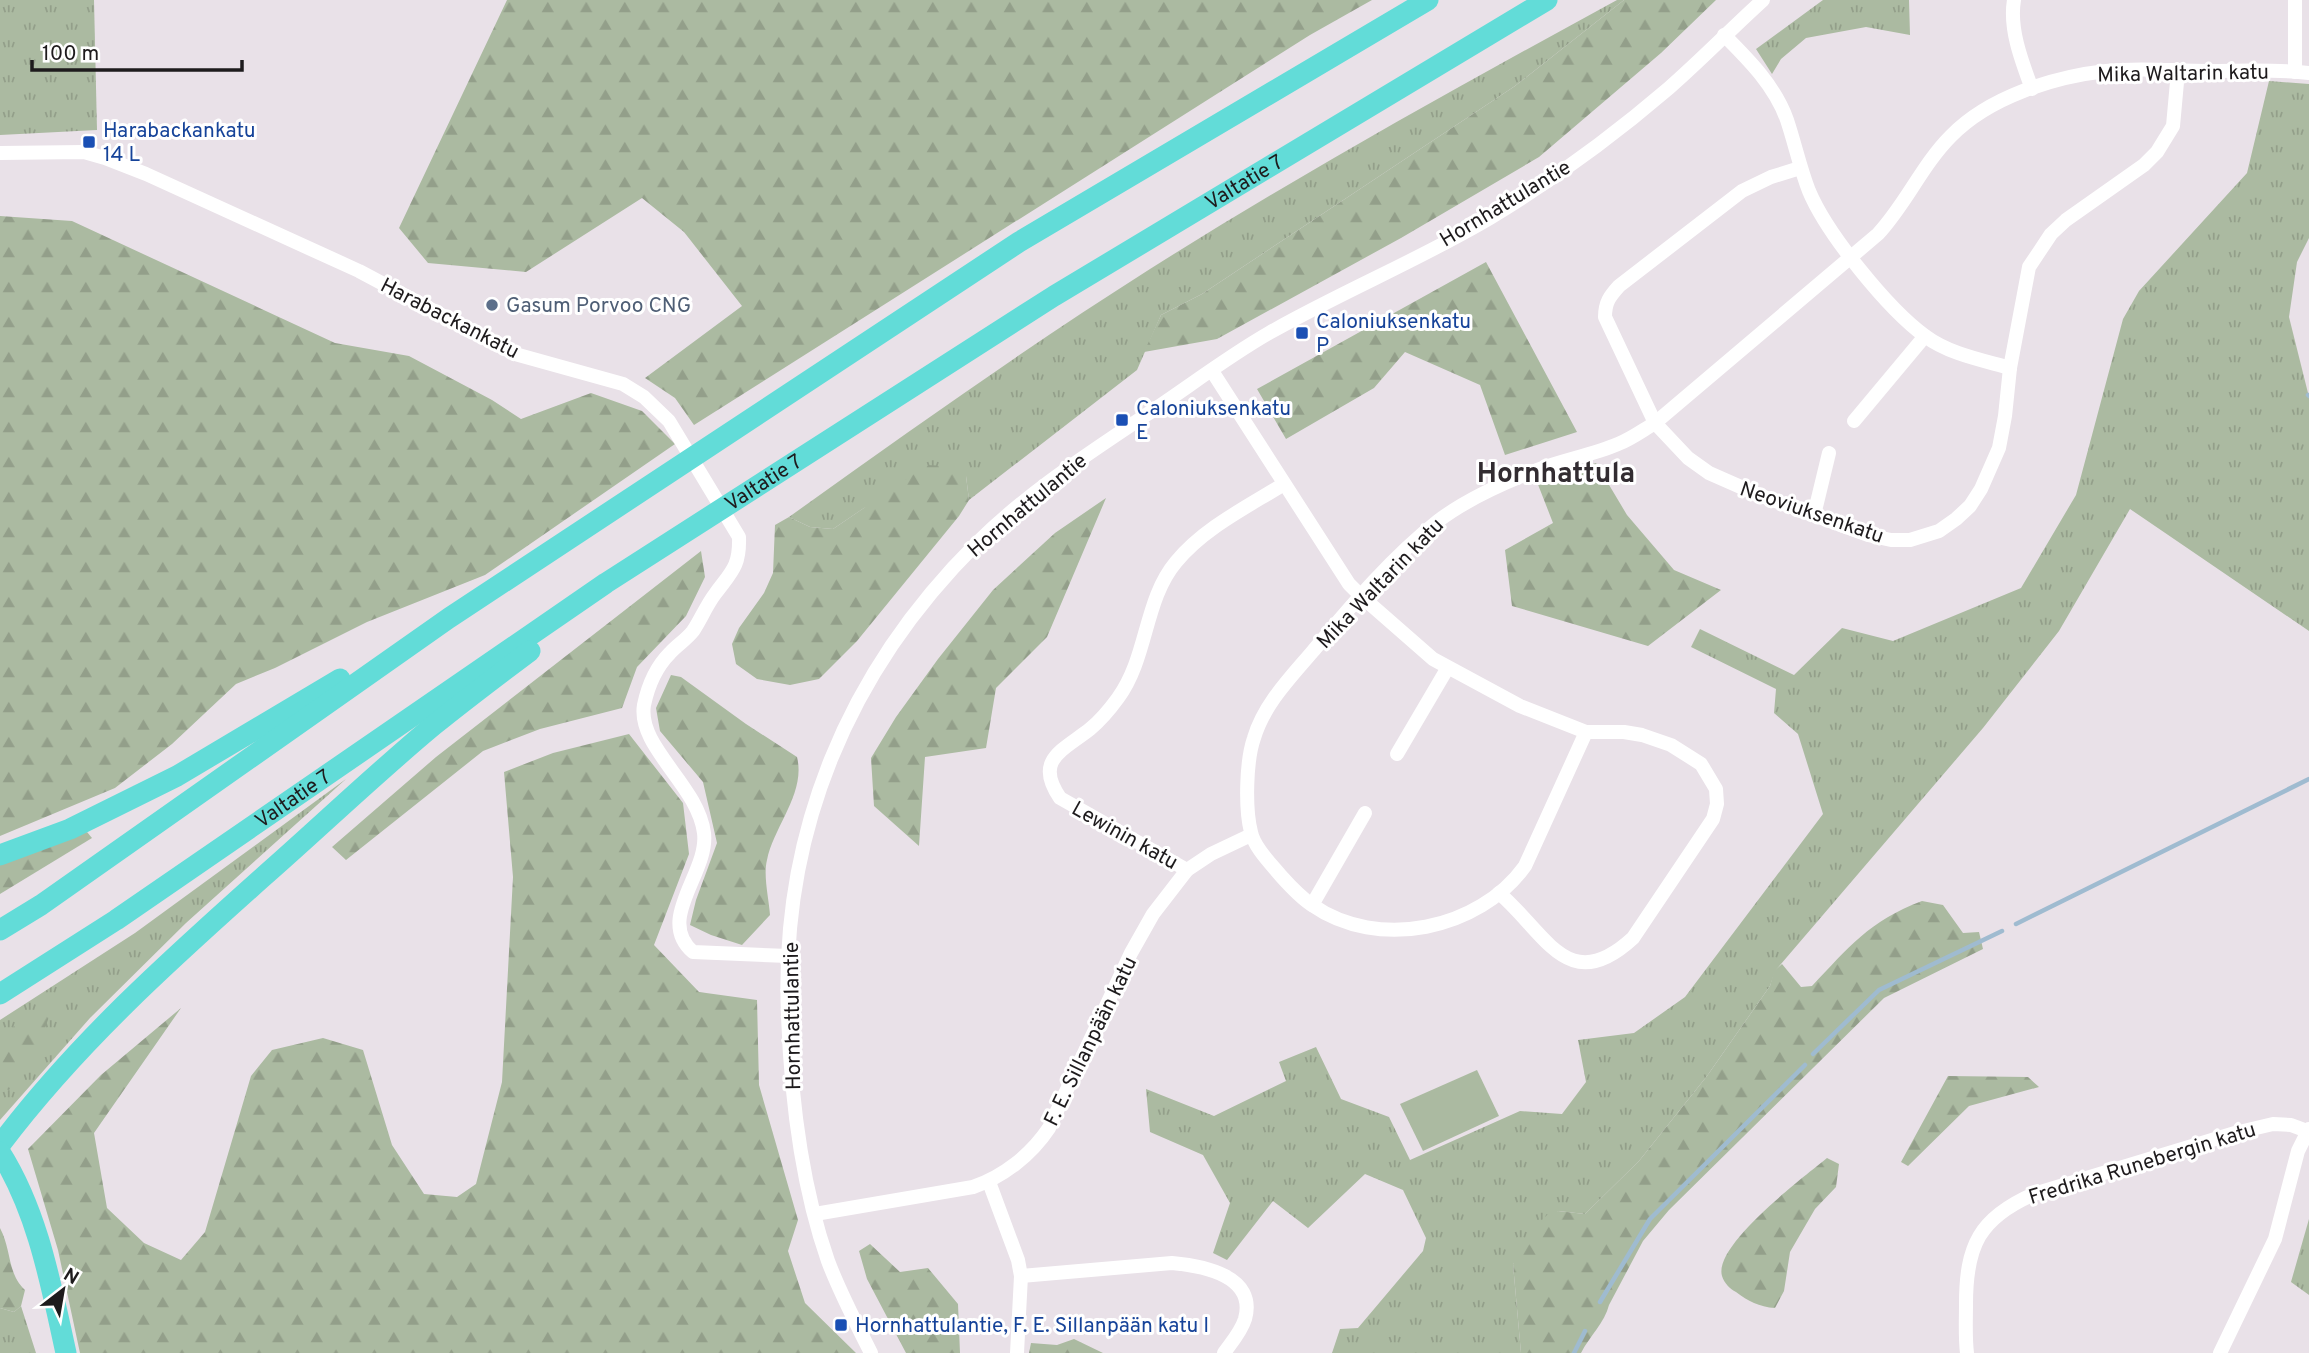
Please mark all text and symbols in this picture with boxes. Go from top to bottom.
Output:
scale bar [32,28,242,72]
text: 100 m [42,41,99,68]
street label: Mika Waltarin katu [2097,60,2269,89]
place label: Harabackankatu 14 L [103,118,256,169]
marker: Harabackankatu 14 L [81,134,97,150]
street label: Valtatie 7 [1201,149,1289,217]
street label: Hornhattulantie [1435,155,1576,254]
street label: Harabackankatu [375,273,523,366]
place label: Gasum Porvoo CNG [506,293,691,320]
marker: Gasum Porvoo CNG [484,297,500,313]
place label: Caloniuksenkatu P [1316,309,1471,360]
marker: Caloniuksenkatu P [1294,325,1310,341]
place label: Caloniuksenkatu E [1136,396,1291,447]
marker: Caloniuksenkatu E [1114,412,1130,428]
street label: Hornhattulantie [963,448,1093,564]
street label: Valtatie 7 [720,449,808,518]
district label: Hornhattula [1477,457,1635,493]
street label: Neoviuksenkatu [1736,476,1887,551]
street label: Mika Waltarin katu [1312,513,1450,655]
street label: Valtatie 7 [250,764,337,835]
street label: Lewinin katu [1066,796,1182,877]
street label: Hornhattulantie [779,942,808,1090]
street label: F. E. Sillanpään katu [1039,952,1144,1131]
street label: Fredrika Runebergin katu [2026,1117,2259,1212]
north arrow [28,1255,98,1325]
text: N [59,1263,83,1291]
place label: Hornhattulantie, F. E. Sillanpään katu I [855,1313,1209,1340]
marker: Hornhattulantie, F. E. Sillanpään katu I [833,1317,849,1333]

